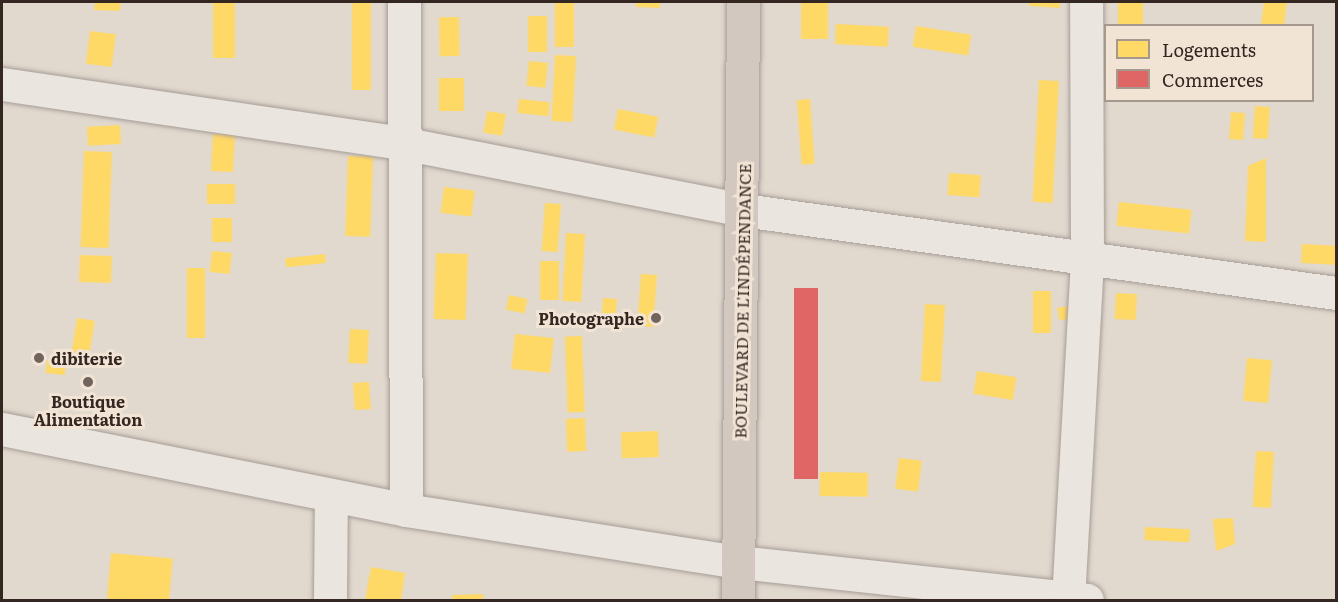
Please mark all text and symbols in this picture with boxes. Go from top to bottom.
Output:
legend [1104,24,1314,102]
text: Logements [1162,36,1256,63]
text: Commerces [1162,66,1263,93]
street label: BOULEVARD DE L'INDÉPENDANCE [730,163,754,439]
place label: Photographe [538,308,644,328]
marker: Photographe [649,311,663,325]
place label: dibiterie [51,348,122,368]
marker: dibiterie [32,351,46,365]
marker: Boutique Alimentation [81,375,95,389]
place label: Boutique Alimentation [34,391,142,429]

